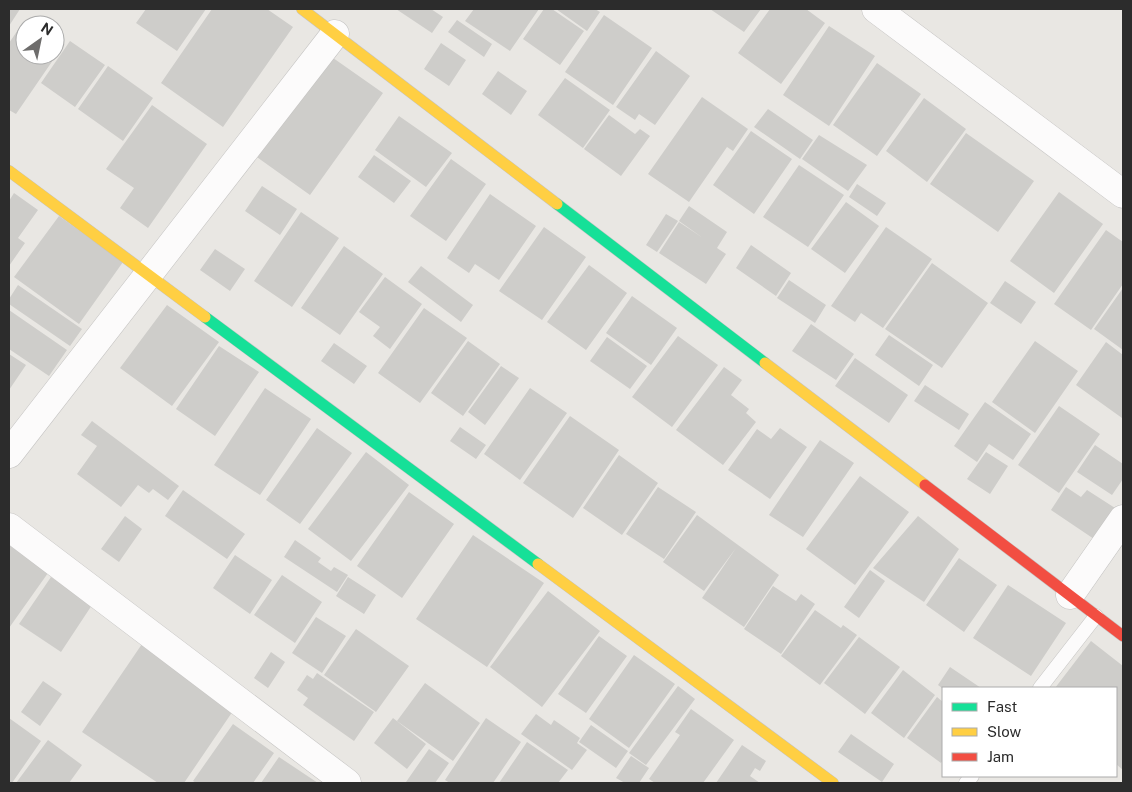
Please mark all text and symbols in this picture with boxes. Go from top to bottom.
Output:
north arrow [15,15,65,65]
text: N [38,19,56,39]
legend [942,687,1117,777]
text: Fast [987,698,1017,715]
text: Slow [987,723,1022,740]
text: Jam [987,748,1014,765]

